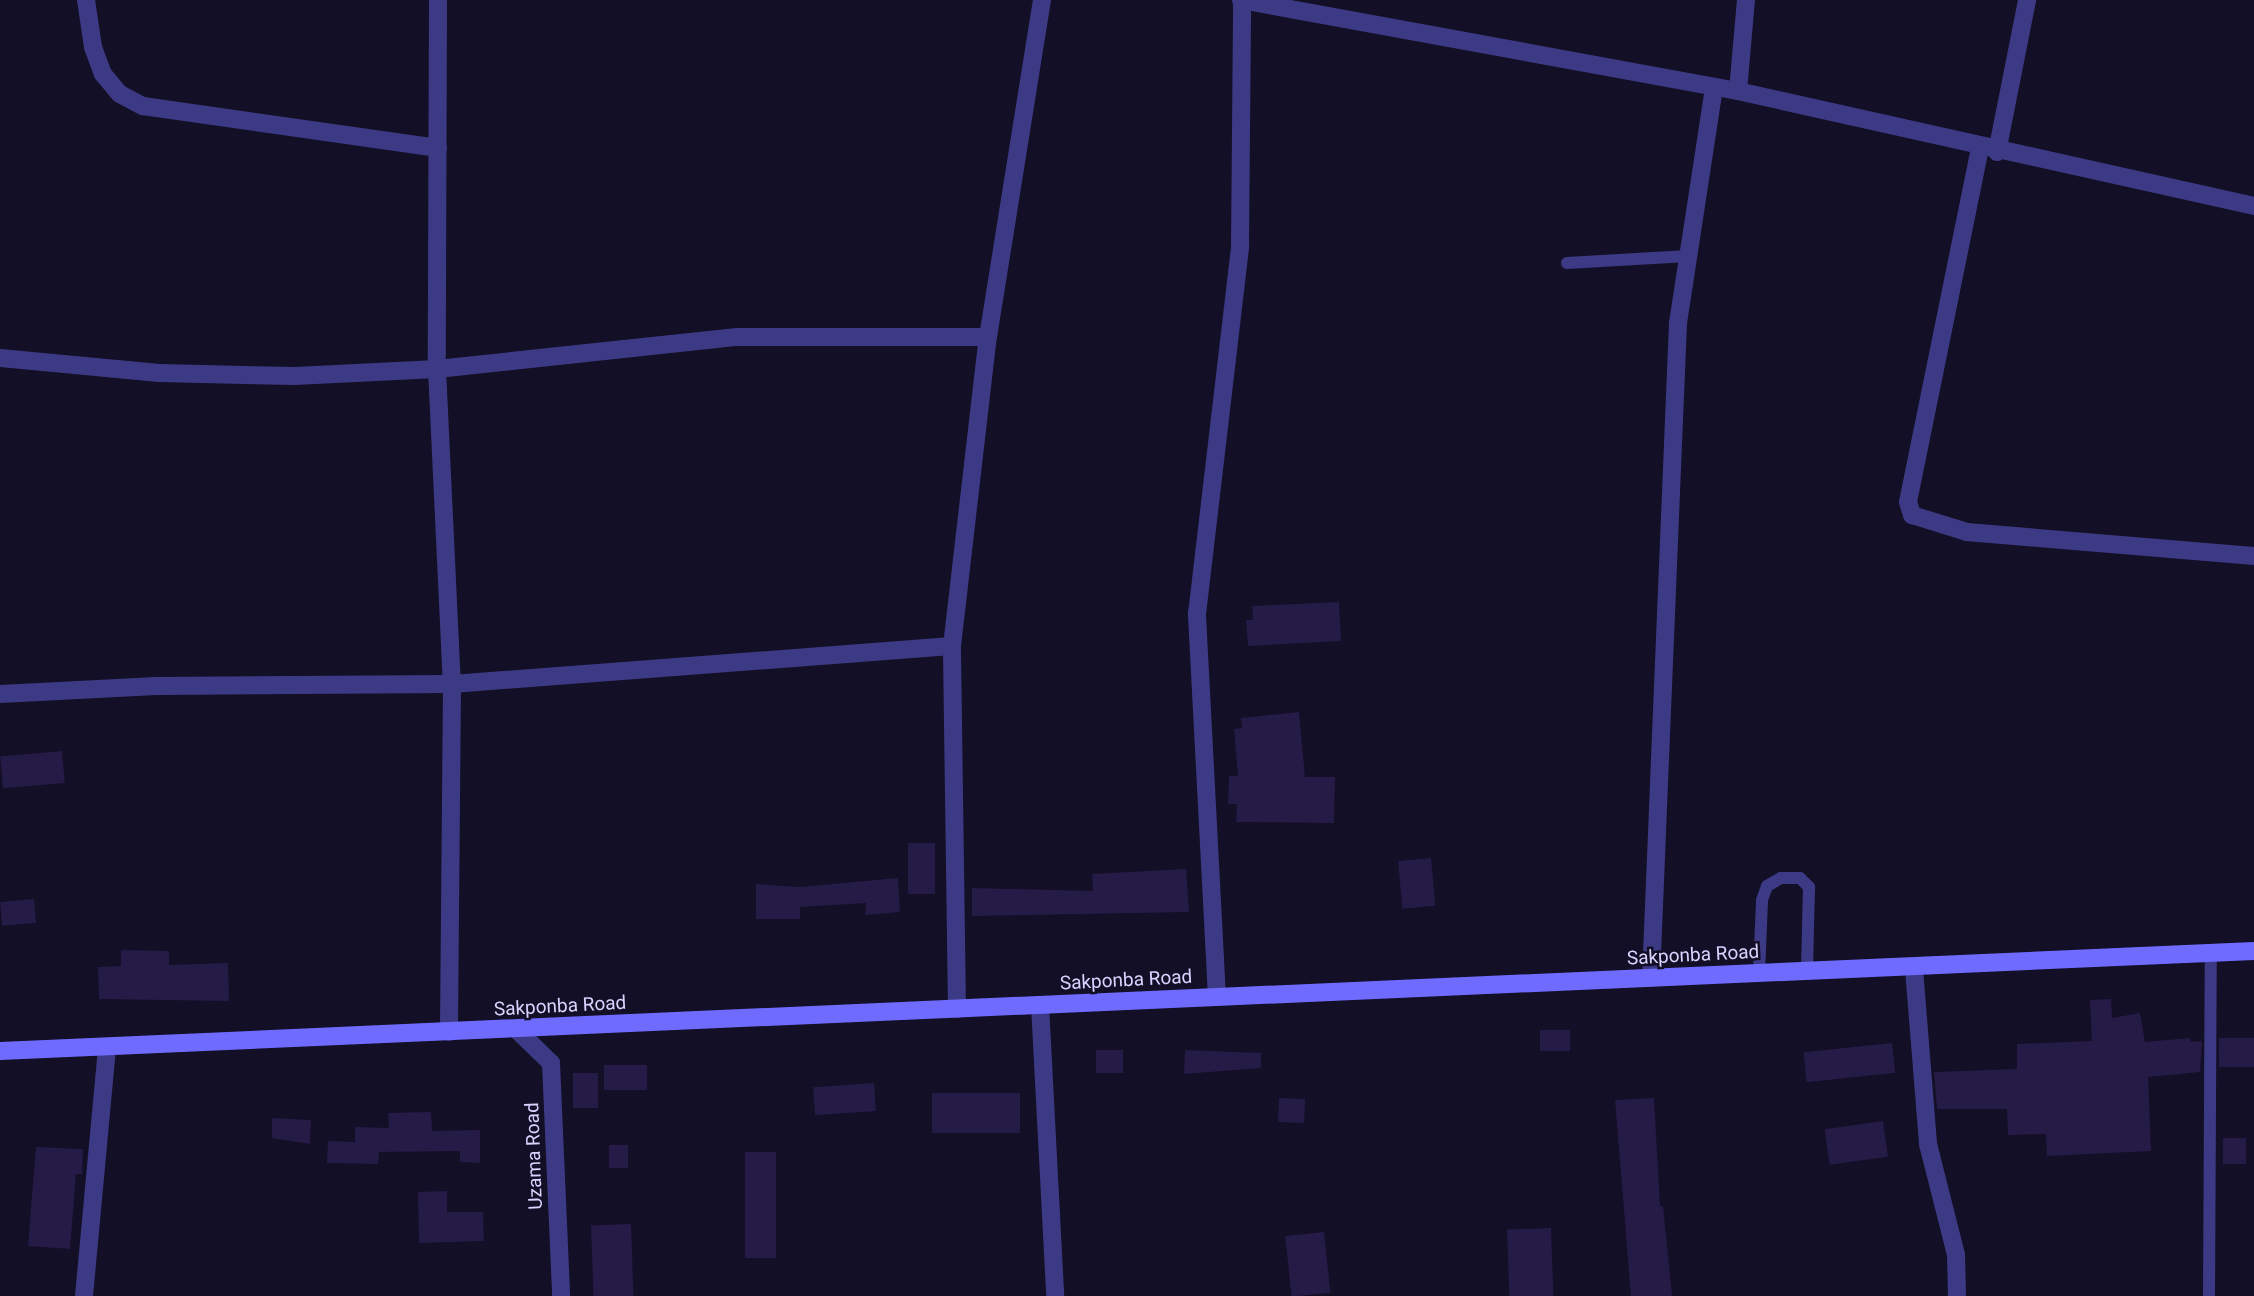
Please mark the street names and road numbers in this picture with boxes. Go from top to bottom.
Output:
street label: Sakponba Road [1626,940,1760,970]
street label: Sakponba Road [1059,965,1193,995]
street label: Sakponba Road [493,991,627,1021]
street label: Uzama Road [521,1102,547,1210]

